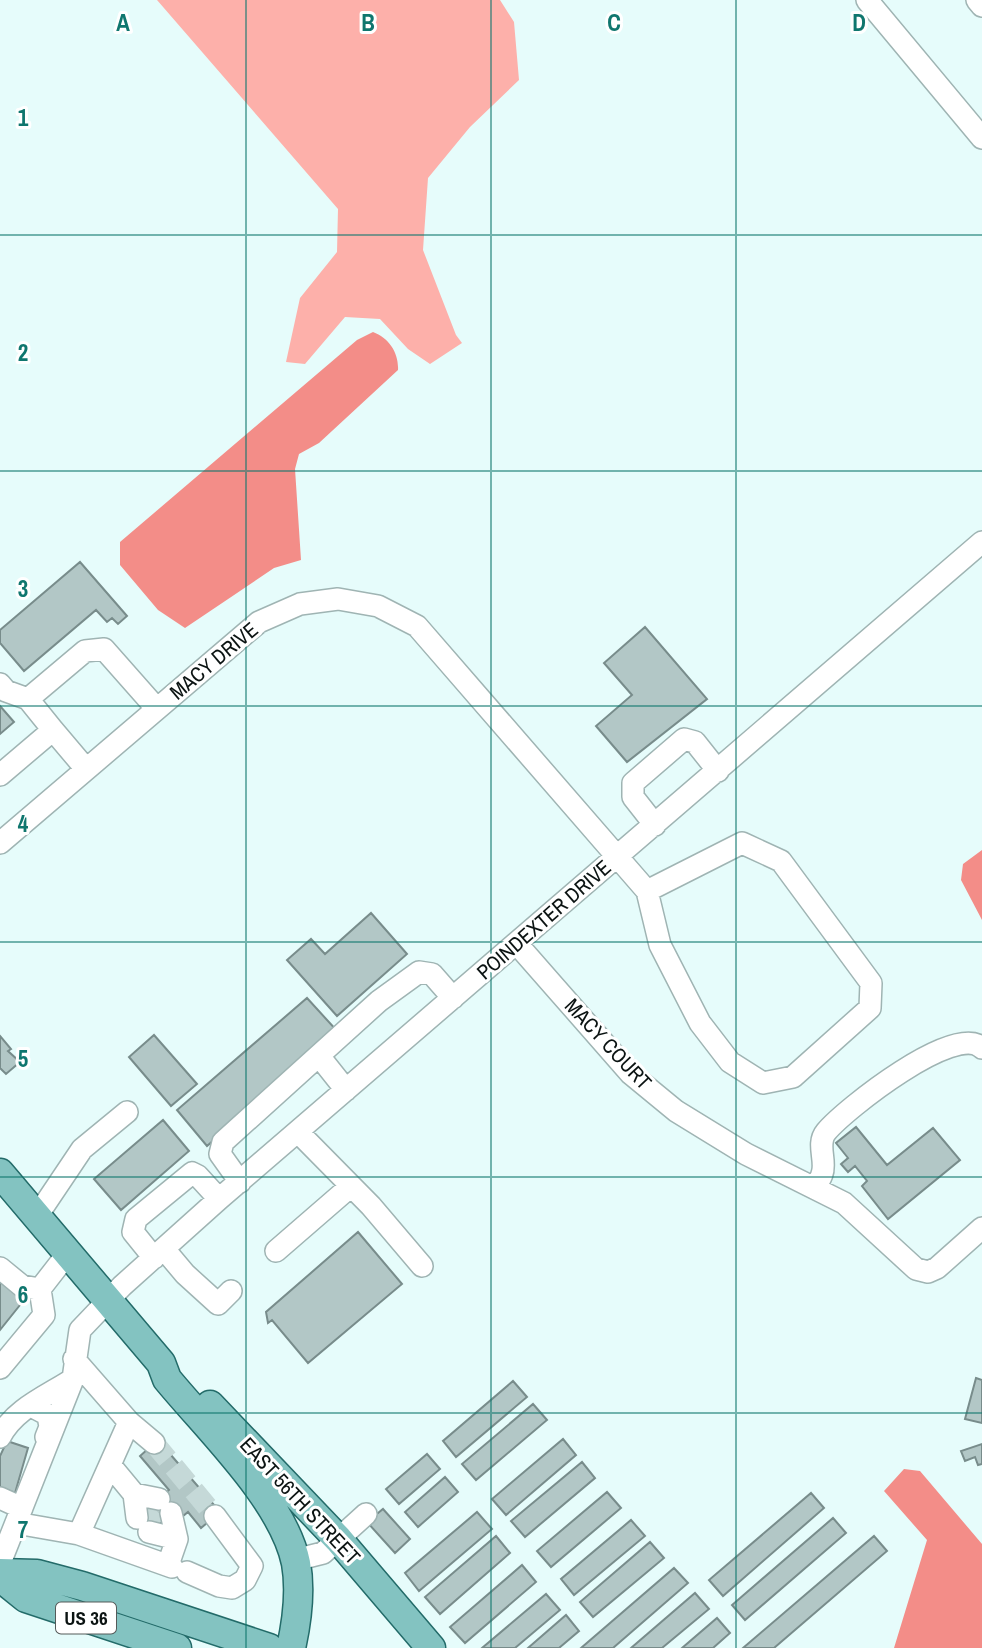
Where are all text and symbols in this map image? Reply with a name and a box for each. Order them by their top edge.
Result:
text: A [116,7,130,38]
text: B [361,7,375,38]
text: C [607,7,621,38]
text: D [852,7,866,38]
text: 1 [18,102,29,133]
text: 2 [18,337,28,368]
text: 3 [18,573,28,604]
street label: MACY DRIVE [163,615,264,706]
text: 4 [18,808,29,839]
street label: POINDEXTER DRIVE [470,853,617,986]
street label: MACY COURT [558,992,659,1096]
text: 5 [18,1043,28,1074]
text: 6 [18,1279,28,1310]
street label: EAST 56TH STREET [234,1431,367,1571]
text: 7 [18,1514,28,1545]
road number: US 36 [56,1602,116,1634]

